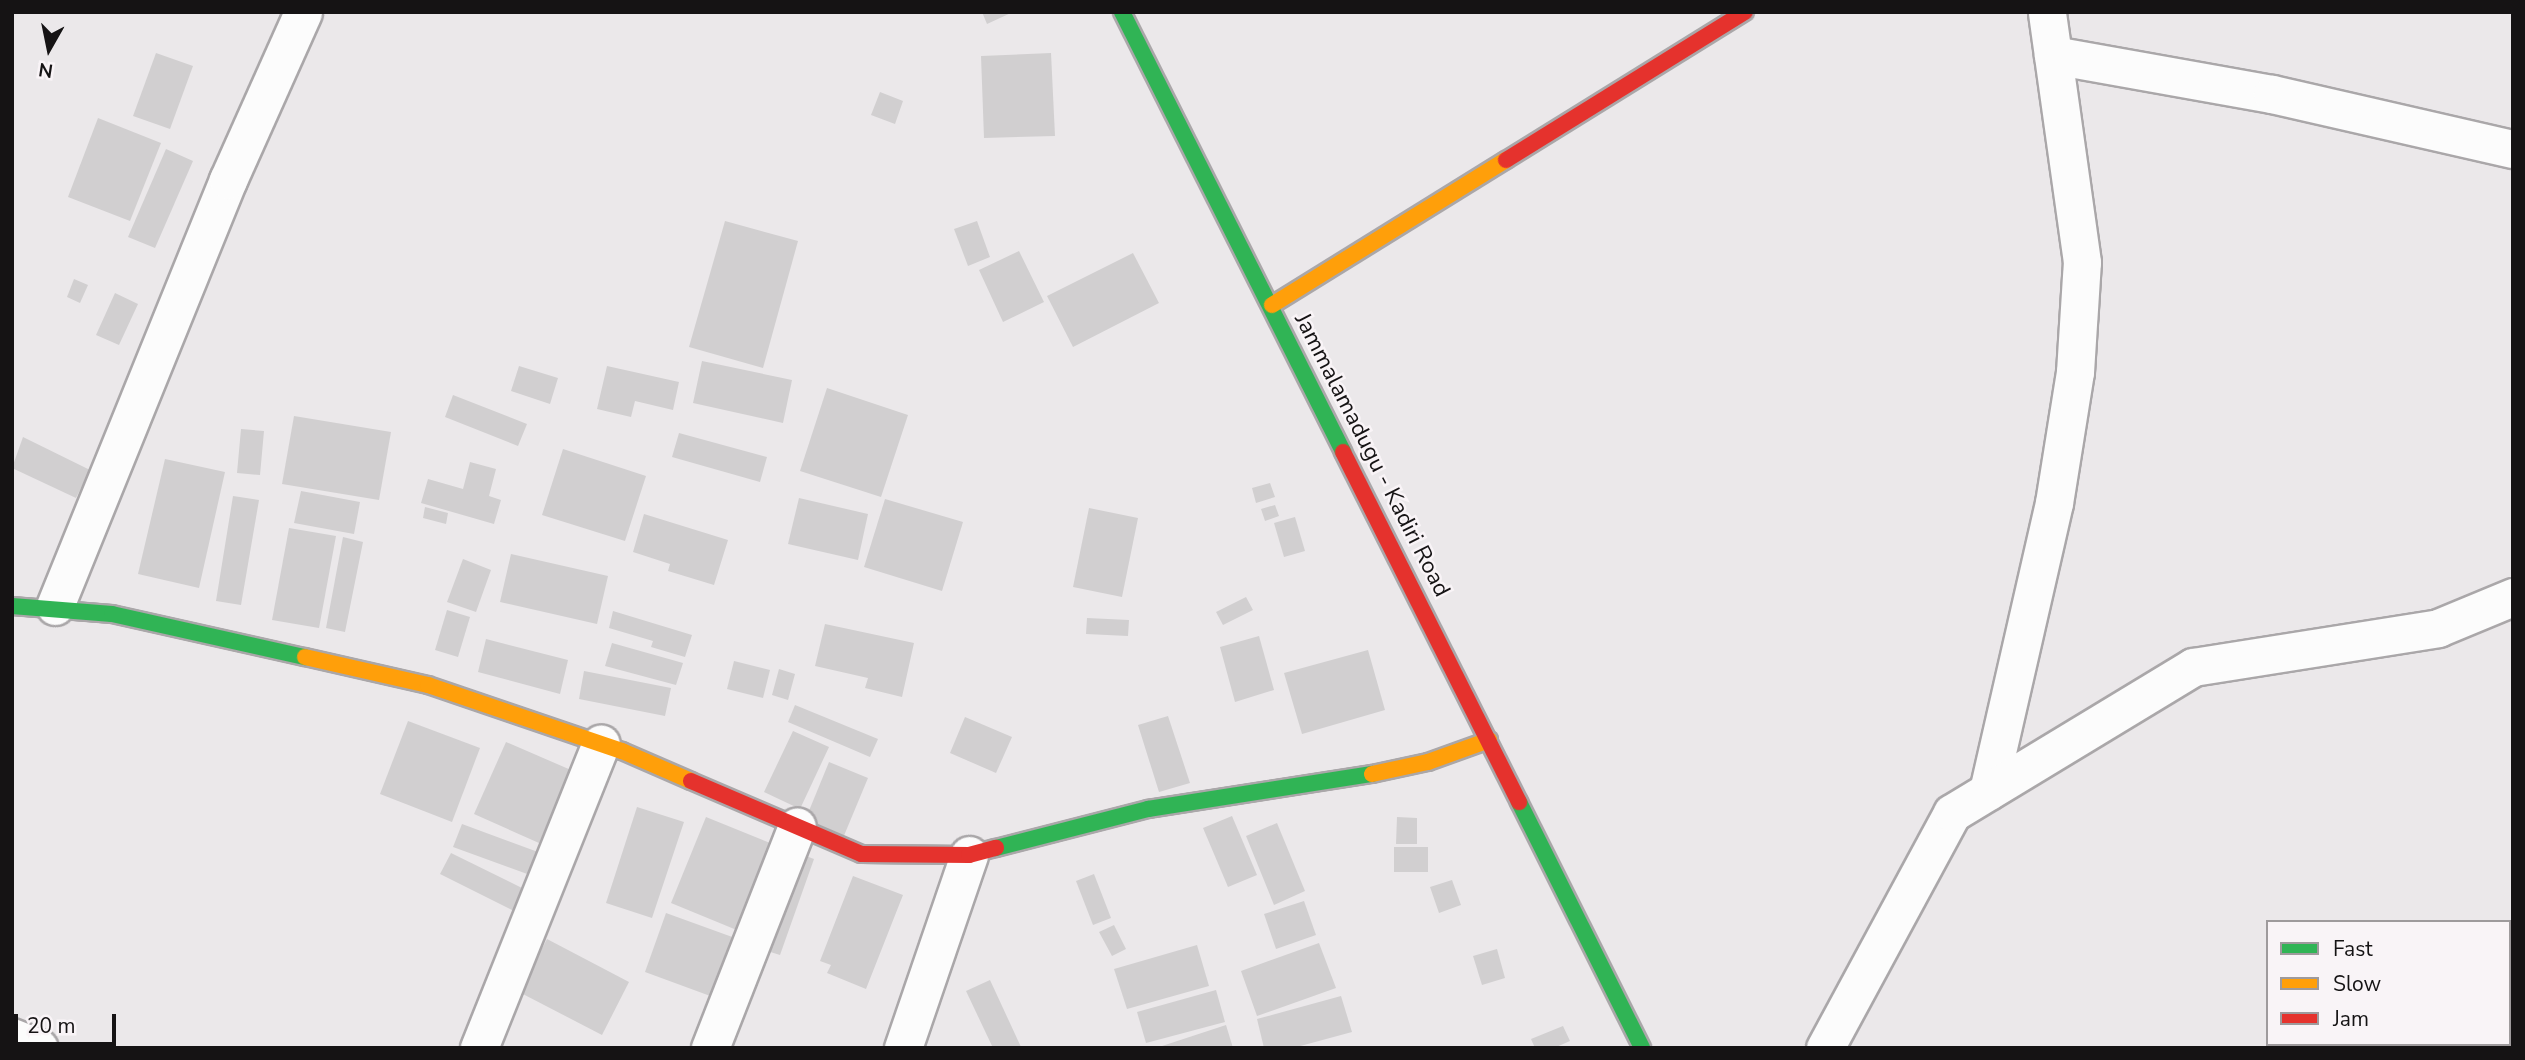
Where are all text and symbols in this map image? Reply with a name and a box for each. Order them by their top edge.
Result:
north arrow [14,14,84,84]
text: N [37,56,55,84]
street label: Jammalamadugu - Kadiri Road [1288,309,1456,601]
legend [2266,920,2511,1046]
text: Fast [2333,935,2373,963]
text: Slow [2333,970,2381,998]
scale bar [18,1000,119,1044]
text: Jam [2333,1005,2369,1033]
text: 20 m [27,1012,76,1040]

